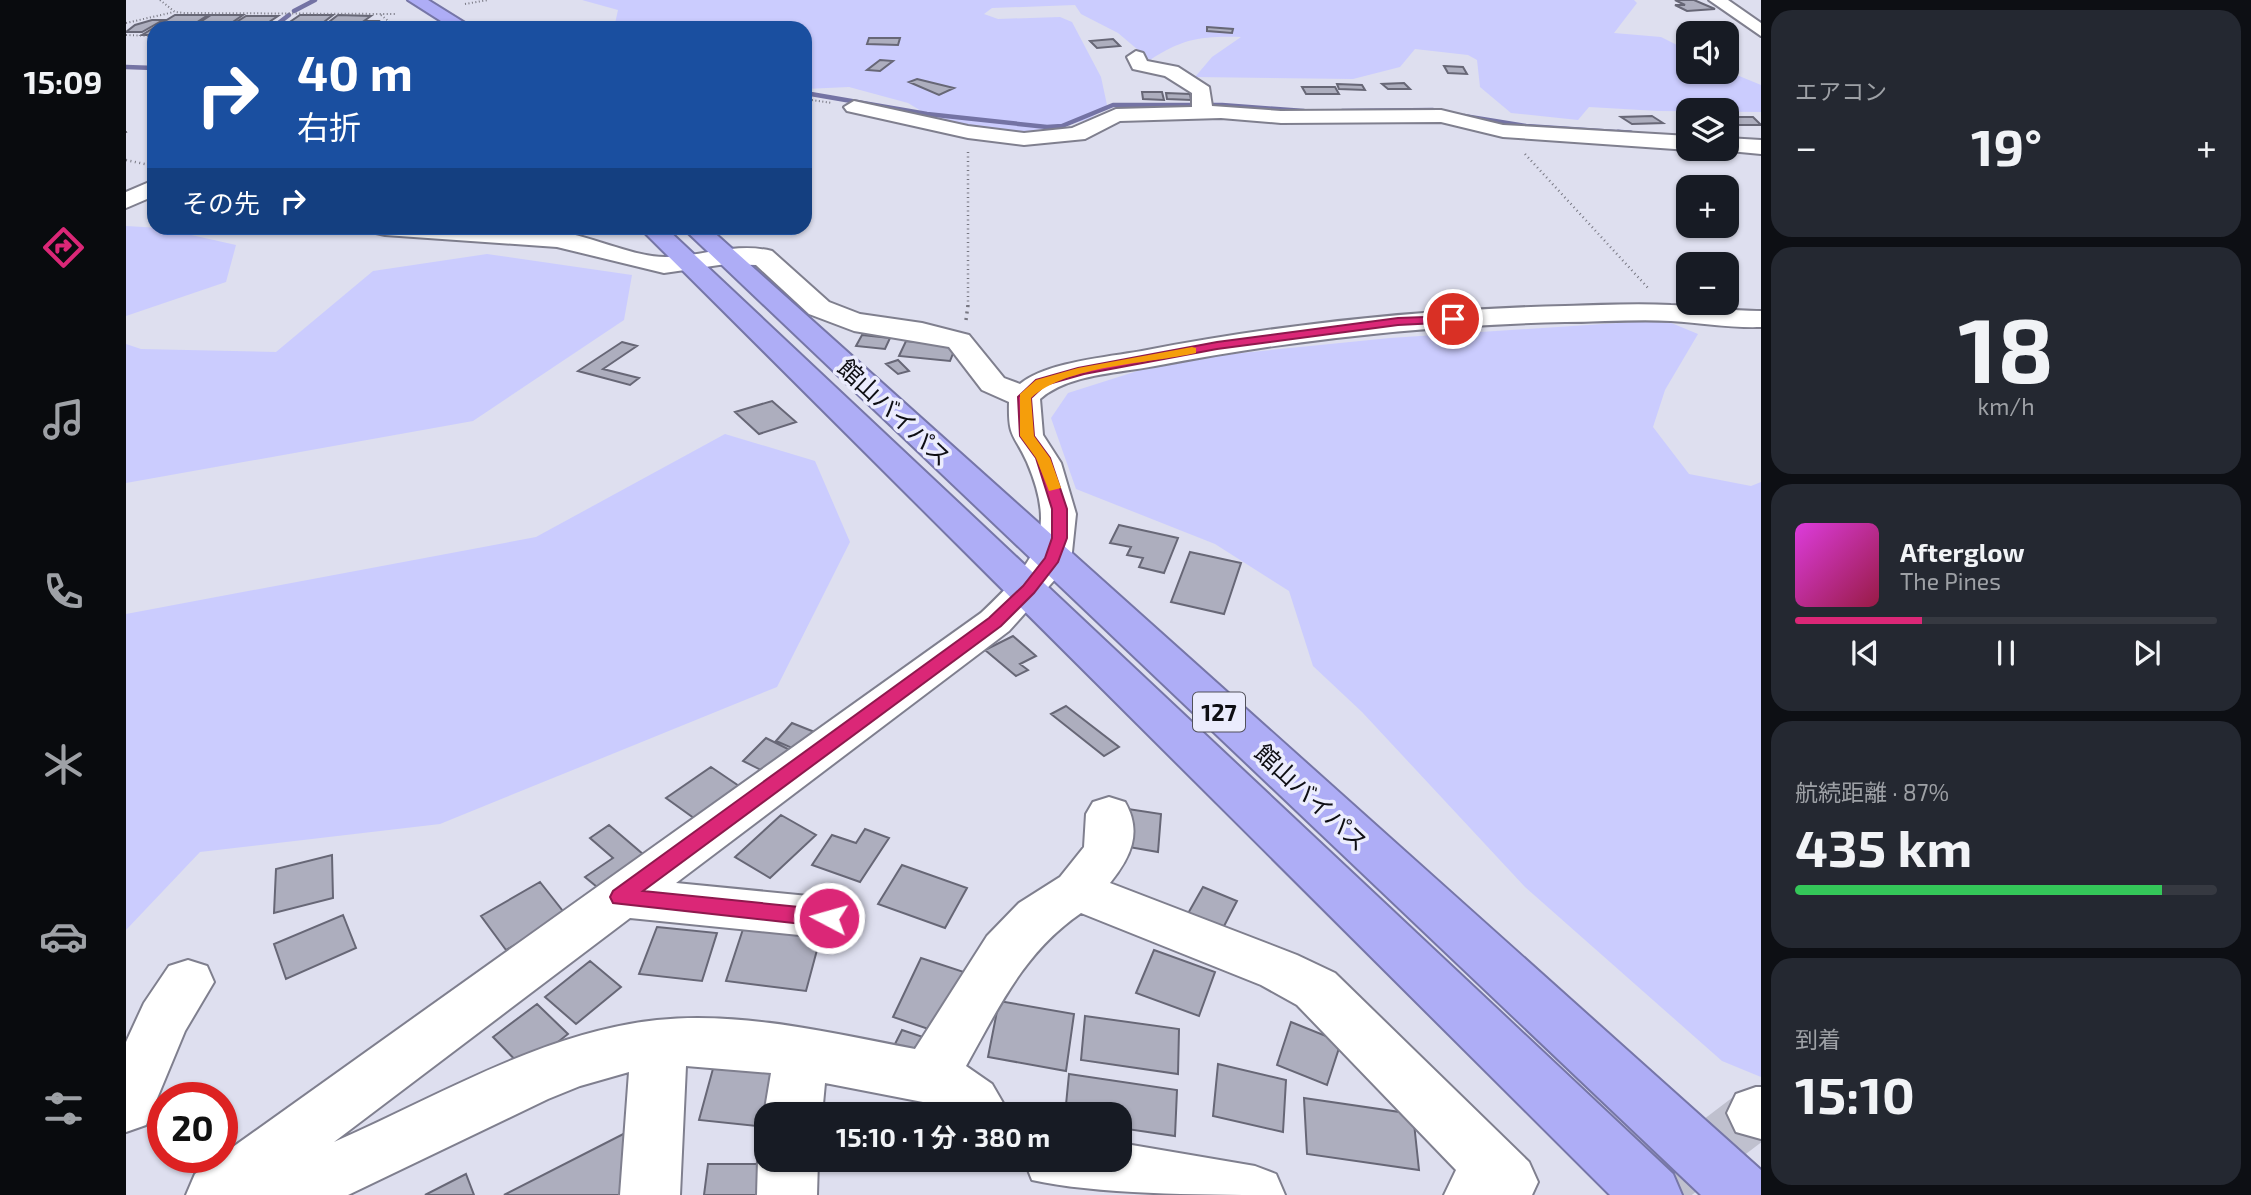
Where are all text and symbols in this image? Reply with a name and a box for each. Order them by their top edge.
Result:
map controls [1676,21,1739,315]
button: sound [1676,21,1739,84]
text: 40 m [297,42,413,101]
icon: right [182,49,273,140]
text: 15:09 [24,62,102,100]
text: エアコン [1795,77,1887,105]
button: layers [1676,98,1739,161]
text: 右折 [297,107,361,145]
text: 19° [1971,114,2042,176]
text: − [1795,123,1817,169]
text: + [2196,123,2217,169]
button: + [1676,175,1739,238]
icon: right [274,182,312,220]
text: その先 [182,187,260,218]
icon: directions [39,223,88,272]
button: − [1676,252,1739,315]
pin [1423,289,1483,349]
text: 18 [1958,292,2054,401]
icon: arrive [1434,300,1472,338]
street label: 館山バイパス [833,352,957,472]
text: km/h [1977,392,2035,420]
icon: music [39,395,88,444]
text: Afterglow [1900,536,2025,567]
icon: phone [39,567,88,616]
text: The Pines [1900,567,2001,595]
icon: previous [1846,634,1884,672]
icon: pause [1987,634,2025,672]
icon: next [2128,634,2166,672]
road number: 127 [1193,692,1245,732]
street label: 館山バイパス [1250,737,1374,857]
icon: climate [39,740,88,789]
text: 航続距離 · 87% [1795,778,1949,806]
text: 435 km [1795,815,1972,877]
position arrow [792,881,866,955]
icon: car [39,912,88,961]
text: 到着 [1795,1025,1841,1053]
text: 15:10 [1795,1062,1915,1124]
speed limit sign: 20 [147,1082,238,1173]
icon: filters [39,1084,88,1133]
text: 15:10 · 1 分 · 380 m [836,1121,1050,1152]

